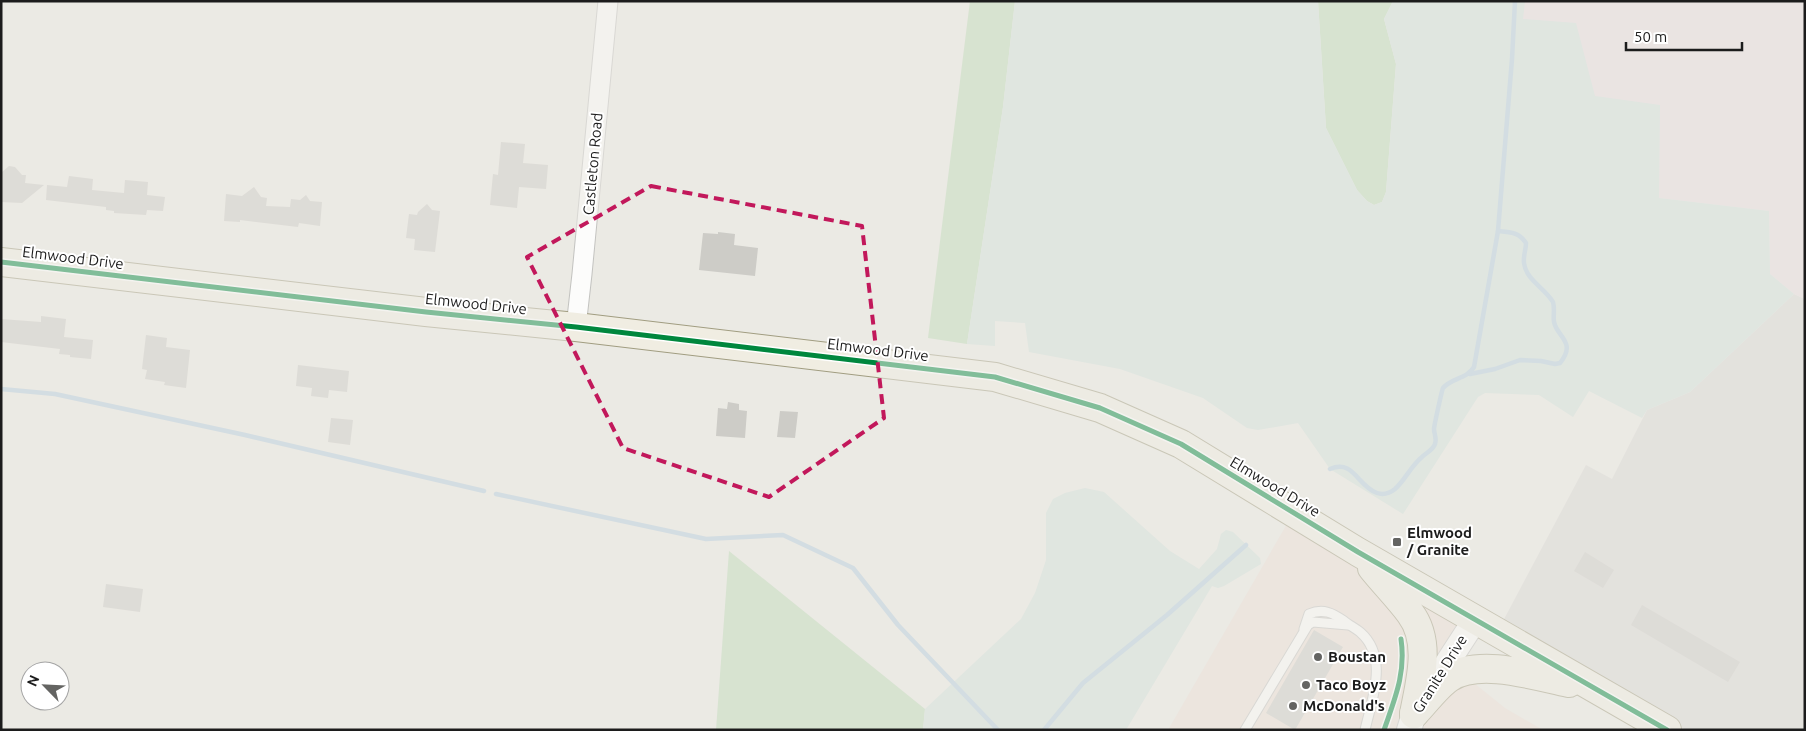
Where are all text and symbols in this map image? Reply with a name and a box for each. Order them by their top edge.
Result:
scale bar [1626,20,1742,52]
text: 50 m [1634,28,1667,45]
street label: Castleton Road [580,112,605,216]
street label: Elmwood Drive [21,243,125,272]
street label: Elmwood Drive [424,290,528,317]
street label: Elmwood Drive [826,335,930,364]
street label: Elmwood Drive [1227,453,1323,520]
place label: Elmwood / Granite [1406,524,1472,558]
marker: Elmwood / Granite [1391,536,1403,548]
street label: Granite Drive [1409,632,1470,716]
place label: Boustan [1328,648,1386,665]
marker: Boustan [1312,651,1324,663]
north arrow [20,661,70,711]
text: N [24,673,43,689]
place label: Taco Boyz [1316,676,1386,693]
marker: Taco Boyz [1300,679,1312,691]
place label: McDonald's [1303,697,1385,714]
marker: McDonald's [1287,700,1299,712]

